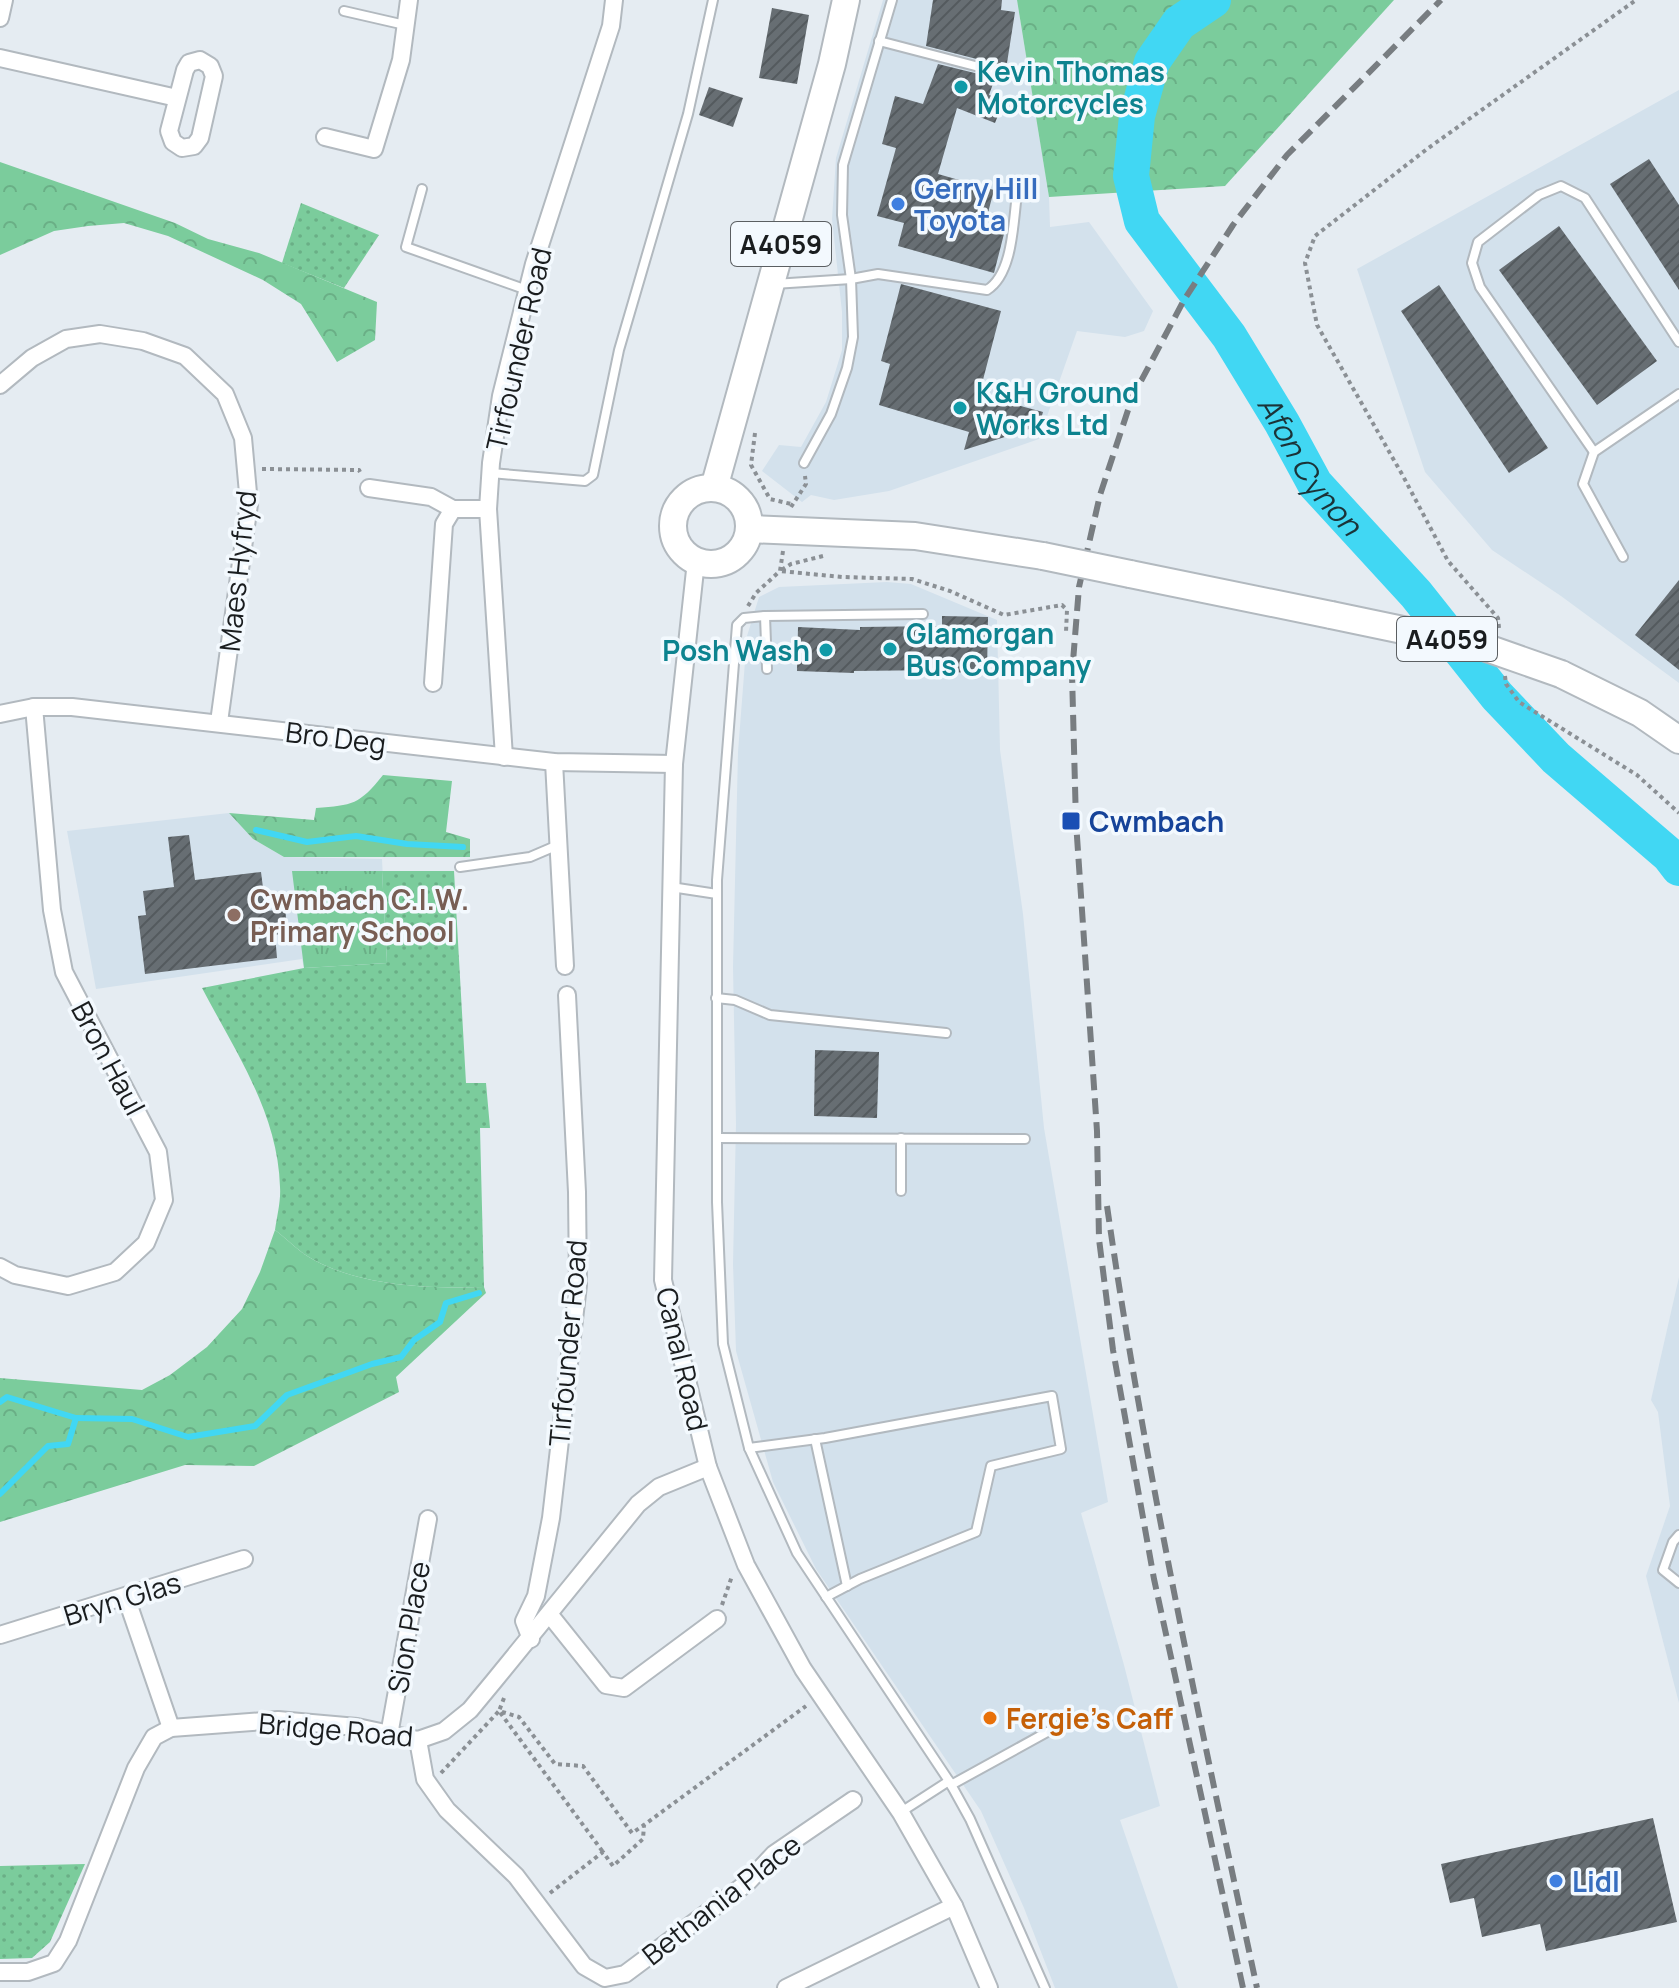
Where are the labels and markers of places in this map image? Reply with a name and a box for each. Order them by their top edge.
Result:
place label: Kevin Thomas Motorcycles [977,52,1165,122]
marker: Kevin Thomas Motorcycles [952,78,970,96]
place label: Gerry Hill Toyota [914,169,1038,239]
marker: Gerry Hill Toyota [889,195,907,213]
place label: K&H Ground Works Ltd [976,373,1139,443]
marker: K&H Ground Works Ltd [951,399,969,417]
place label: Glamorgan Bus Company [906,614,1091,684]
place label: Posh Wash [662,631,810,669]
marker: Glamorgan Bus Company [881,640,899,658]
marker: Posh Wash [817,641,835,659]
place label: Cwmbach [1089,802,1224,840]
marker: Cwmbach [1060,810,1082,832]
place label: Cwmbach C.I.W. Primary School [250,880,469,950]
marker: Cwmbach C.I.W. Primary School [225,906,243,924]
place label: Fergie's Caff [1006,1699,1173,1737]
marker: Fergie's Caff [981,1709,999,1727]
place label: Lidl [1572,1862,1620,1900]
marker: Lidl [1547,1872,1565,1890]

